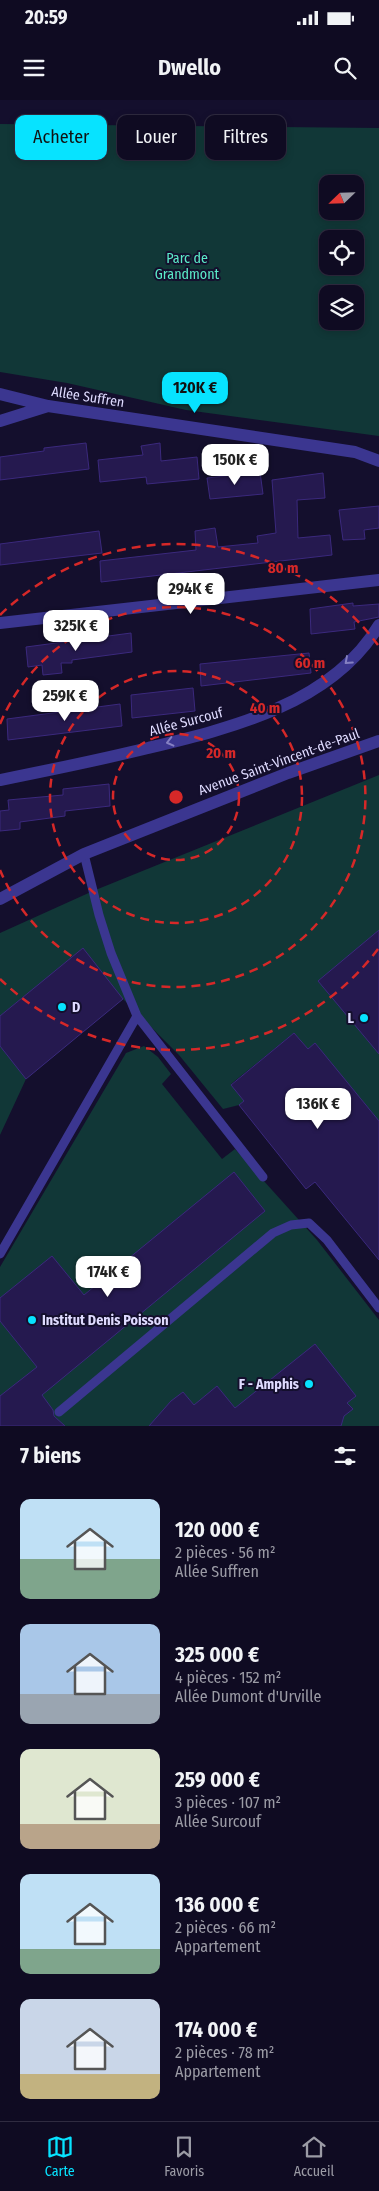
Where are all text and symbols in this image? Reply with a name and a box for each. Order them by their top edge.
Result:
text: 20:59 [25,6,68,29]
icon: menu [20,54,48,82]
text: Dwello [158,54,221,81]
icon: search [331,54,359,82]
chip: Acheter [15,115,107,160]
chip: Louer [117,115,195,160]
chip: Filtres [205,115,286,160]
north arrow [319,175,364,220]
map controls [319,175,364,330]
button: locate [319,230,364,275]
park label: Parc de Grandmont [155,250,220,283]
button: layers [319,285,364,330]
pin: 120K € [154,372,236,414]
text: 120K € [173,378,217,397]
street label: Allée Suffren [50,383,126,411]
pin: 150K € [194,444,276,486]
text: 150K € [213,450,257,469]
text: 80 m [268,559,298,577]
pin: 294K € [150,572,232,615]
text: 294K € [169,579,213,598]
pin: 325K € [35,610,117,652]
text: 325K € [54,616,98,635]
text: 60 m [295,654,325,672]
one-way arrow [344,656,353,665]
pin: 259K € [24,680,106,722]
text: 259K € [43,686,87,705]
text: 40 m [250,699,280,717]
street label: Allée Surcouf [147,704,226,740]
street label: Avenue Saint-Vincent-de-Paul [196,725,362,799]
one-way arrow [167,737,175,747]
text: 20 m [205,744,236,762]
centre of rings [167,788,185,806]
place label: D [72,999,80,1016]
marker: D [56,1001,68,1013]
place label: L [347,1010,354,1027]
marker: L [358,1012,370,1024]
pin: 136K € [277,1088,359,1130]
text: 136K € [296,1094,340,1113]
pin: 174K € [67,1256,149,1298]
text: 174K € [87,1262,129,1281]
place label: Institut Denis Poisson [42,1312,169,1329]
marker: Institut Denis Poisson [26,1314,38,1326]
place label: F - Amphis [239,1376,299,1393]
marker: F - Amphis [303,1378,315,1390]
icon: filters [331,1442,359,1470]
text: 7 biens [20,1443,81,1469]
text: 120 000 € [175,1517,259,1543]
icon: home [60,1519,120,1579]
text: 2 pièces · 56 m² [175,1543,276,1562]
text: Allée Suffren [175,1562,259,1581]
text: 325 000 € [175,1642,259,1668]
icon: home [60,1644,120,1704]
text: 4 pièces · 152 m² [175,1668,281,1687]
text: Allée Dumont d'Urville [175,1687,321,1706]
text: 259 000 € [175,1767,260,1793]
icon: home [60,1769,120,1829]
text: 3 pièces · 107 m² [175,1793,281,1812]
text: Allée Surcouf [175,1812,261,1831]
text: 136 000 € [175,1892,259,1918]
icon: home [60,1894,120,1954]
text: 2 pièces · 66 m² [175,1918,276,1937]
text: Appartement [175,1937,261,1956]
text: 174 000 € [175,2017,257,2043]
icon: home [60,2019,120,2079]
text: 2 pièces · 78 m² [175,2043,274,2062]
text: Appartement [175,2062,261,2081]
tab: Carte [45,2133,75,2180]
tab: Favoris [164,2133,204,2180]
tab: Accueil [294,2133,334,2180]

